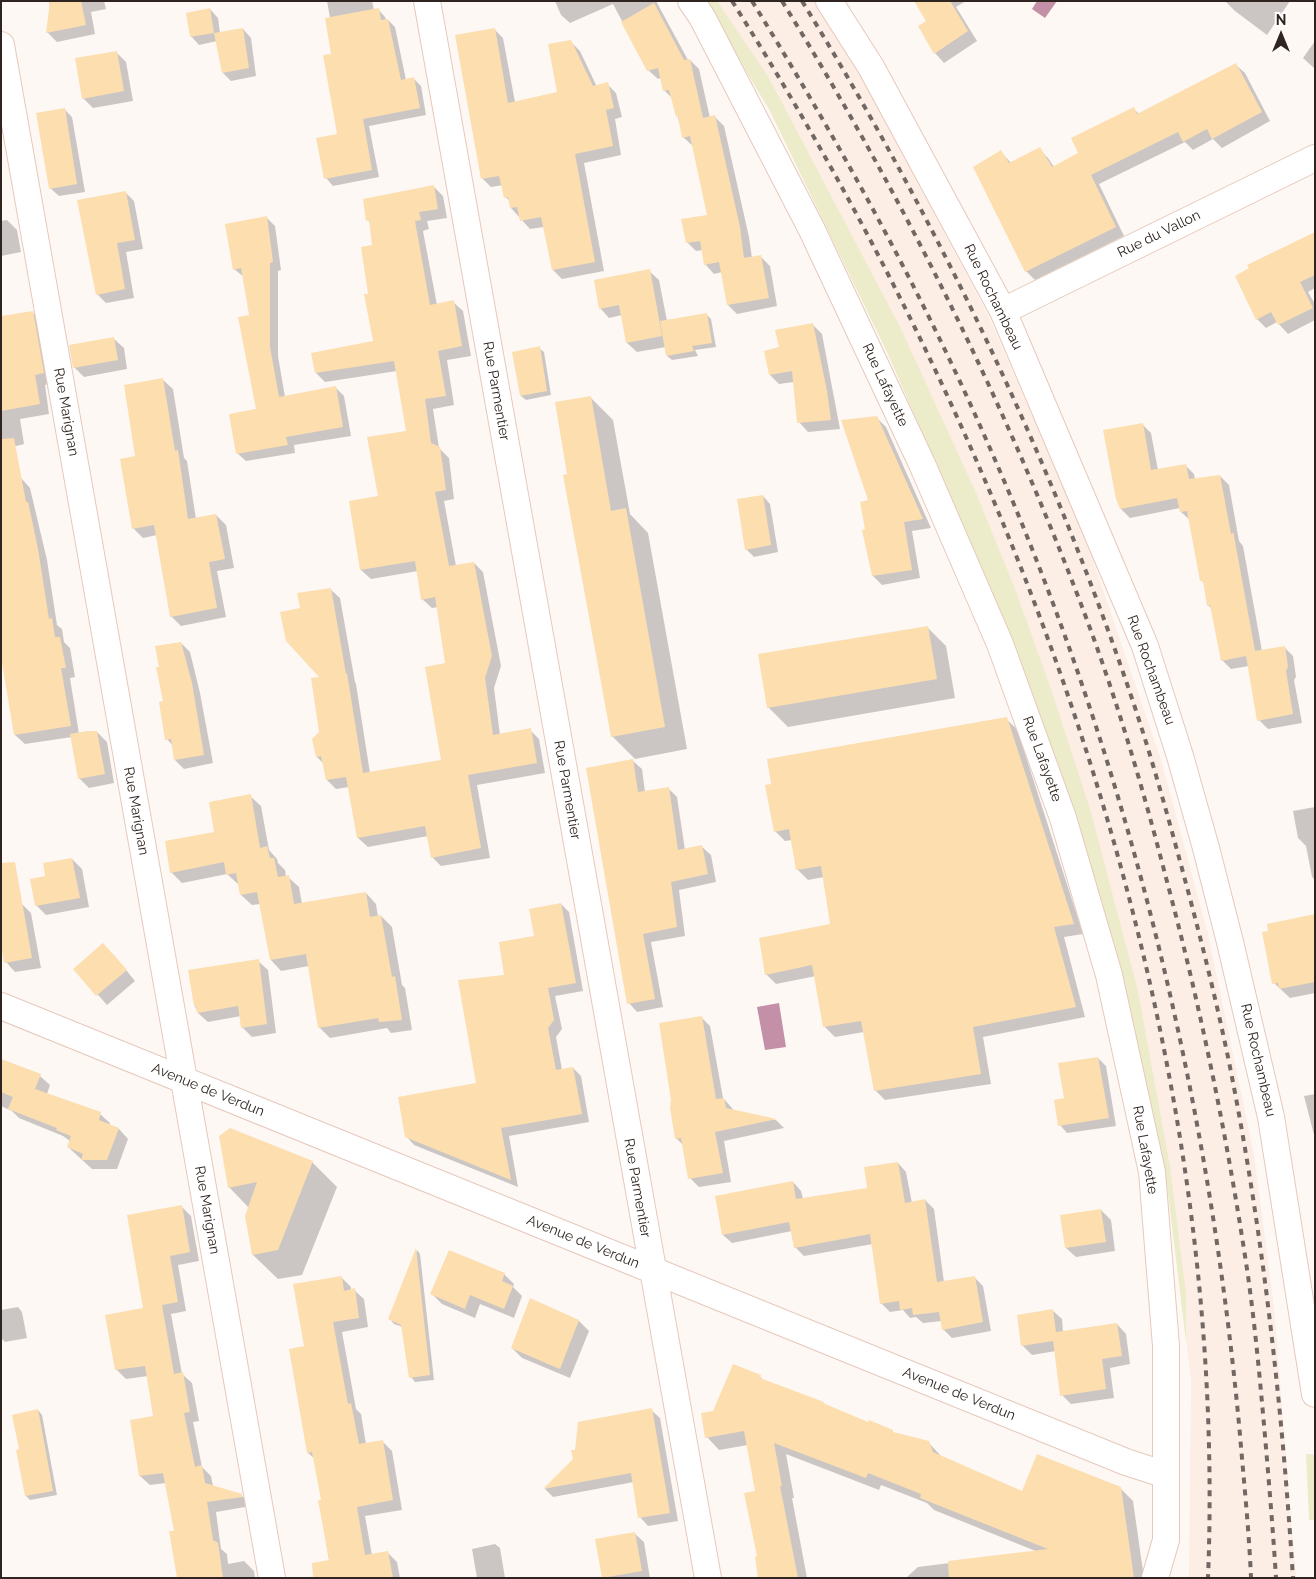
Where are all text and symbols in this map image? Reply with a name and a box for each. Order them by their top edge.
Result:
north arrow [1256,10,1306,60]
text: N [1276,12,1286,28]
street label: Rue du Vallon [1115,207,1203,261]
street label: Rue Rochambeau [960,241,1026,353]
street label: Rue Parmentier [479,340,513,442]
street label: Rue Lafayette [858,341,912,429]
street label: Rue Marignan [50,366,82,458]
street label: Rue Rochambeau [1123,613,1179,727]
street label: Rue Lafayette [1019,714,1065,804]
street label: Rue Parmentier [550,739,584,841]
street label: Rue Marignan [120,765,152,857]
street label: Rue Rochambeau [1237,1002,1279,1118]
street label: Avenue de Verdun [149,1060,267,1120]
street label: Rue Lafayette [1129,1104,1161,1196]
street label: Rue Parmentier [620,1137,654,1239]
street label: Rue Marignan [191,1164,223,1256]
street label: Avenue de Verdun [524,1212,642,1272]
street label: Avenue de Verdun [900,1364,1018,1424]

